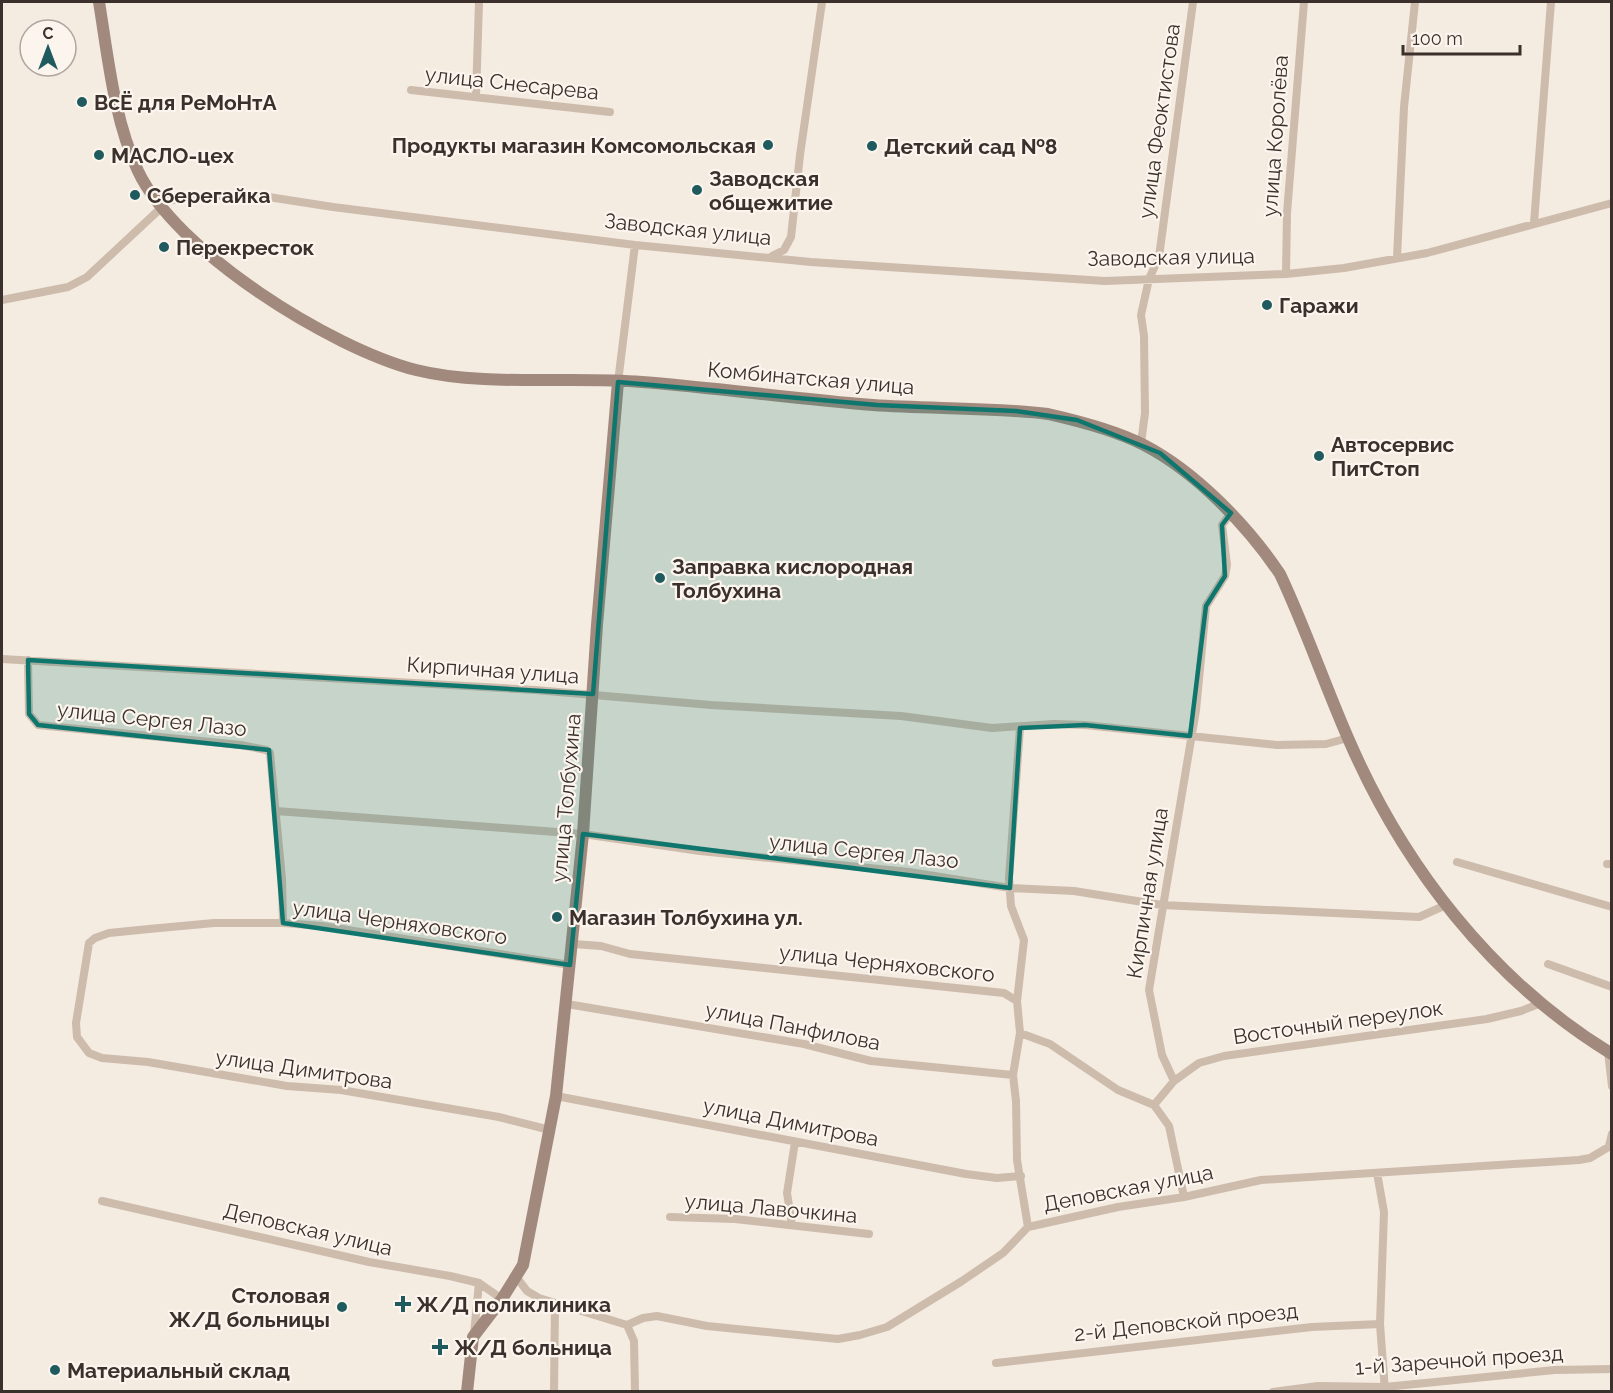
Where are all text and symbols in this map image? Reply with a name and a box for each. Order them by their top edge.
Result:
north arrow [18,18,78,78]
scale bar [1403,18,1520,56]
street label: улица Феоктистова [1133,22,1185,220]
text: С [43,24,54,43]
text: 100 m [1412,28,1463,49]
street label: улица Королёва [1257,54,1293,218]
street label: улица Снесарева [424,61,600,105]
place label: ВсЁ для РеМоНтА [94,90,278,115]
marker: ВсЁ для РеМоНтА [75,95,89,109]
place label: Продукты магазин Комсомольская [392,133,756,158]
place label: Детский сад №8 [884,134,1057,159]
marker: Продукты магазин Комсомольская [761,138,775,152]
marker: Детский сад №8 [865,139,879,153]
place label: МАСЛО-цех [111,143,235,168]
marker: МАСЛО-цех [92,148,106,162]
place label: Заводская общежитие [709,166,833,215]
place label: Сберегайка [147,183,271,208]
marker: Заводская общежитие [690,183,704,197]
marker: Сберегайка [128,188,142,202]
street label: Заводская улица [603,208,773,250]
place label: Перекресток [176,235,315,260]
marker: Перекресток [157,240,171,254]
street label: Заводская улица [1087,243,1255,271]
place label: Гаражи [1279,293,1359,318]
marker: Гаражи [1260,298,1274,312]
street label: Комбинатская улица [707,357,915,399]
place label: Автосервис ПитСтоп [1331,432,1455,481]
marker: Автосервис ПитСтоп [1312,449,1326,463]
place label: Заправка кислородная Толбухина [672,554,913,603]
marker: Заправка кислородная Толбухина [653,571,667,585]
street label: Кирпичная улица [406,652,580,688]
street label: улица Сергея Лазо [56,697,248,741]
street label: улица Толбухина [546,712,586,884]
street label: Кирпичная улица [1121,806,1173,980]
street label: улица Сергея Лазо [768,829,960,873]
street label: улица Черняховского [291,895,509,949]
place label: Магазин Толбухина ул. [569,905,803,930]
marker: Магазин Толбухина ул. [550,910,564,924]
street label: улица Черняховского [778,939,996,987]
street label: Восточный переулок [1231,995,1445,1049]
street label: улица Панфилова [703,997,883,1055]
street label: улица Димитрова [214,1044,394,1094]
street label: улица Димитрова [701,1093,881,1151]
street label: Деповская улица [1041,1159,1215,1217]
street label: улица Лавочкина [684,1188,858,1228]
street label: Деповская улица [221,1197,395,1261]
place label: Столовая Ж/Д больницы [168,1283,330,1332]
place label: Ж/Д поликлиника [416,1292,611,1317]
marker: Ж/Д поликлиника [394,1295,412,1313]
street label: 2-й Деповской проезд [1073,1298,1299,1346]
marker: Столовая Ж/Д больницы [335,1300,349,1314]
place label: Ж/Д больница [454,1335,612,1360]
marker: Ж/Д больница [431,1338,449,1356]
street label: 1-й Заречной проезд [1354,1340,1564,1380]
place label: Материальный склад [67,1358,290,1383]
marker: Материальный склад [48,1363,62,1377]

